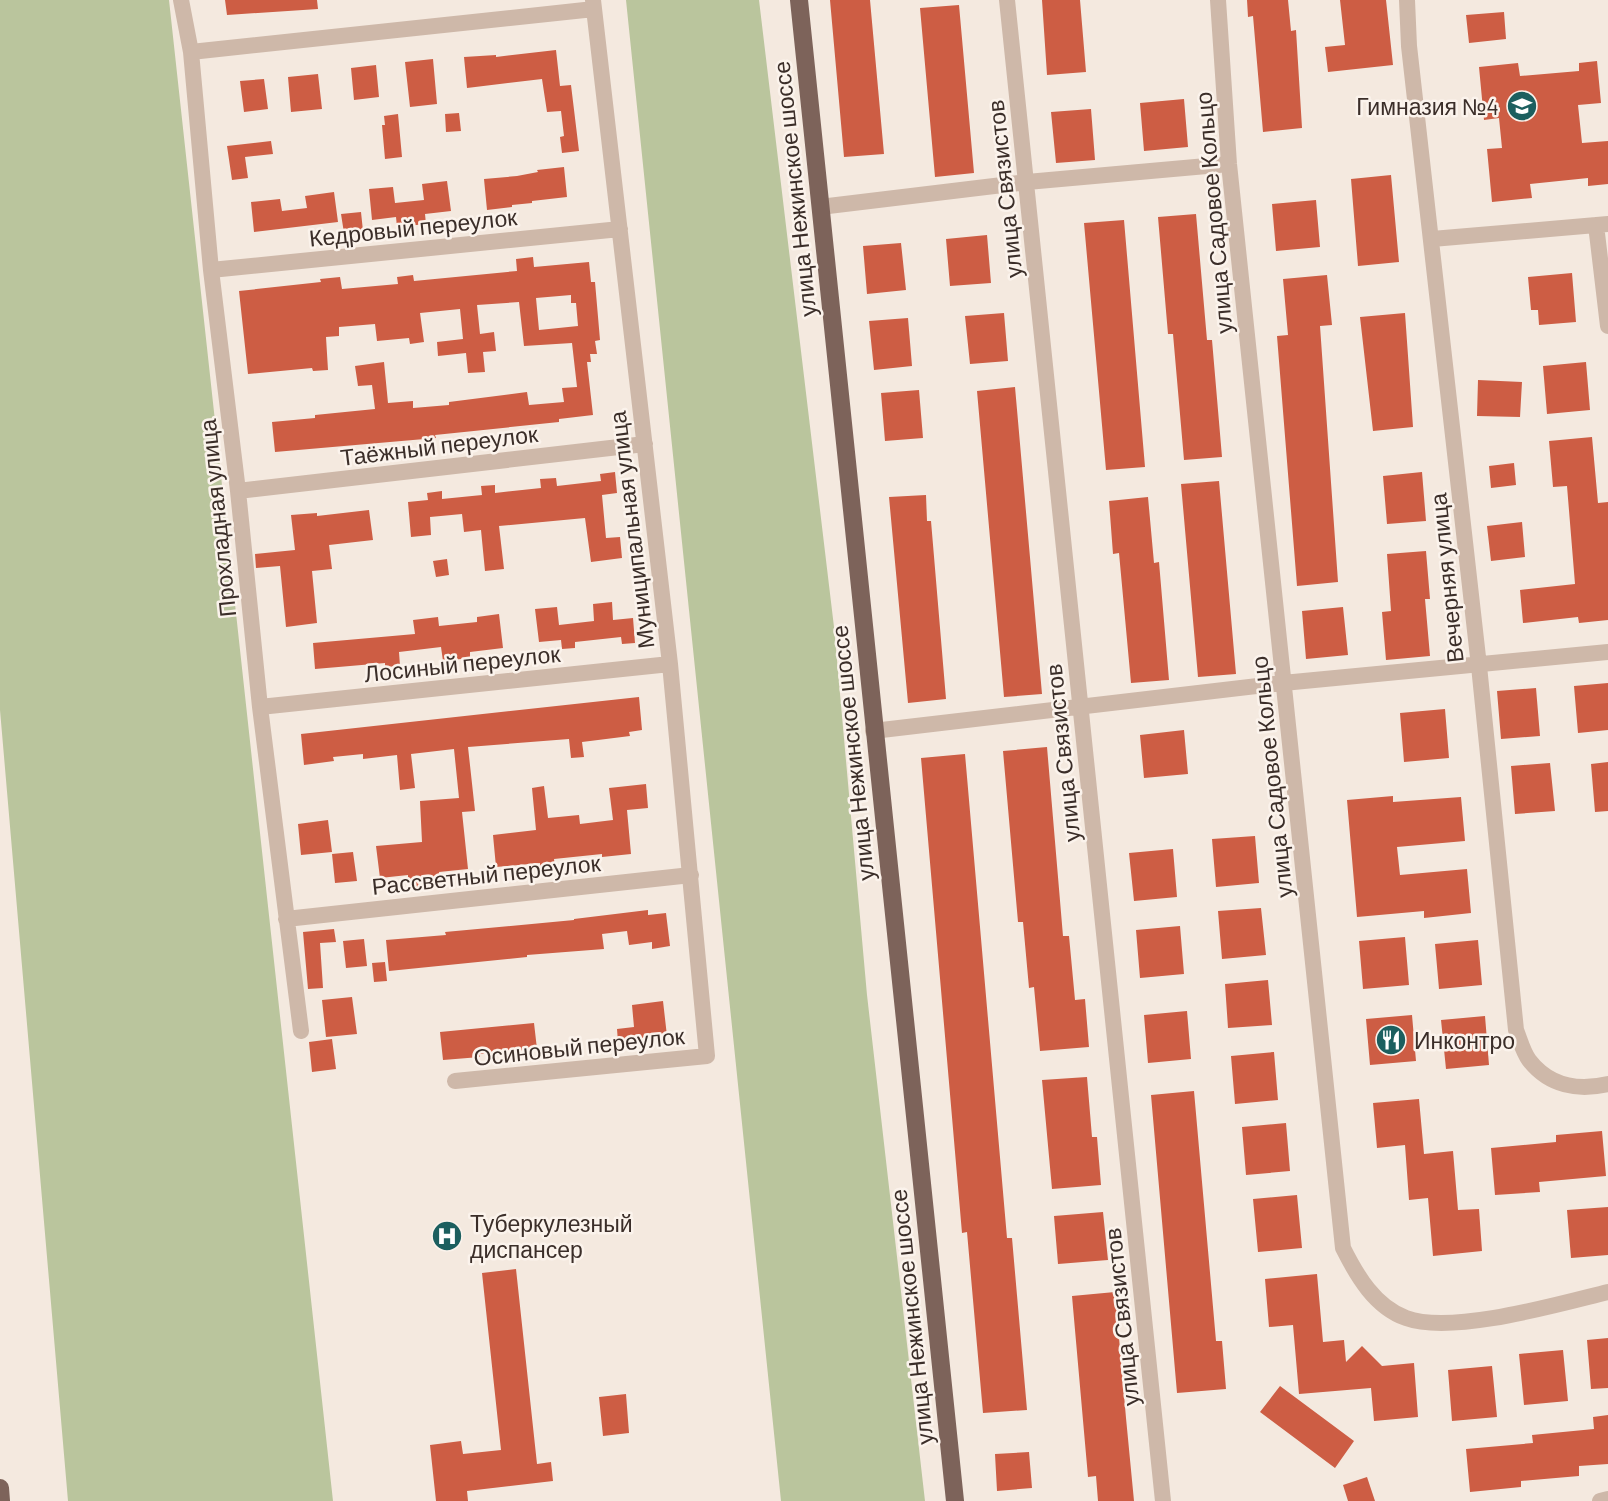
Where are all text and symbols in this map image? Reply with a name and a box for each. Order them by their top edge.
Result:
street label: улица Нежинское шоссе [767,60,821,318]
school or university icon: Гимназия №4 [1505,89,1539,123]
street label: улица Садовое Кольцо [1188,91,1238,335]
place label: Гимназия №4 [1356,92,1499,120]
street label: улица Связистов [981,99,1027,279]
street label: Кедровый переулок [308,202,519,252]
street label: Муниципальная улица [603,410,659,650]
street label: Прохладная улица [193,417,241,618]
street label: Таёжный переулок [339,419,540,471]
street label: Вечерняя улица [1423,492,1469,664]
street label: улица Нежинское шоссе [825,624,879,882]
street label: Лосиный переулок [363,639,562,687]
street label: улица Садовое Кольцо [1244,655,1298,899]
street label: улица Связистов [1039,663,1085,843]
street label: Рассветный переулок [370,848,603,900]
street label: Осиновый переулок [472,1021,687,1071]
restaurant icon: Инконтро [1374,1023,1408,1057]
place label: Инконтро [1414,1026,1515,1054]
street label: улица Нежинское шоссе [884,1188,938,1446]
place label: Туберкулезный диспансер [470,1209,633,1263]
hospital icon: Туберкулезный диспансер [430,1219,464,1253]
street label: улица Связистов [1098,1227,1144,1407]

